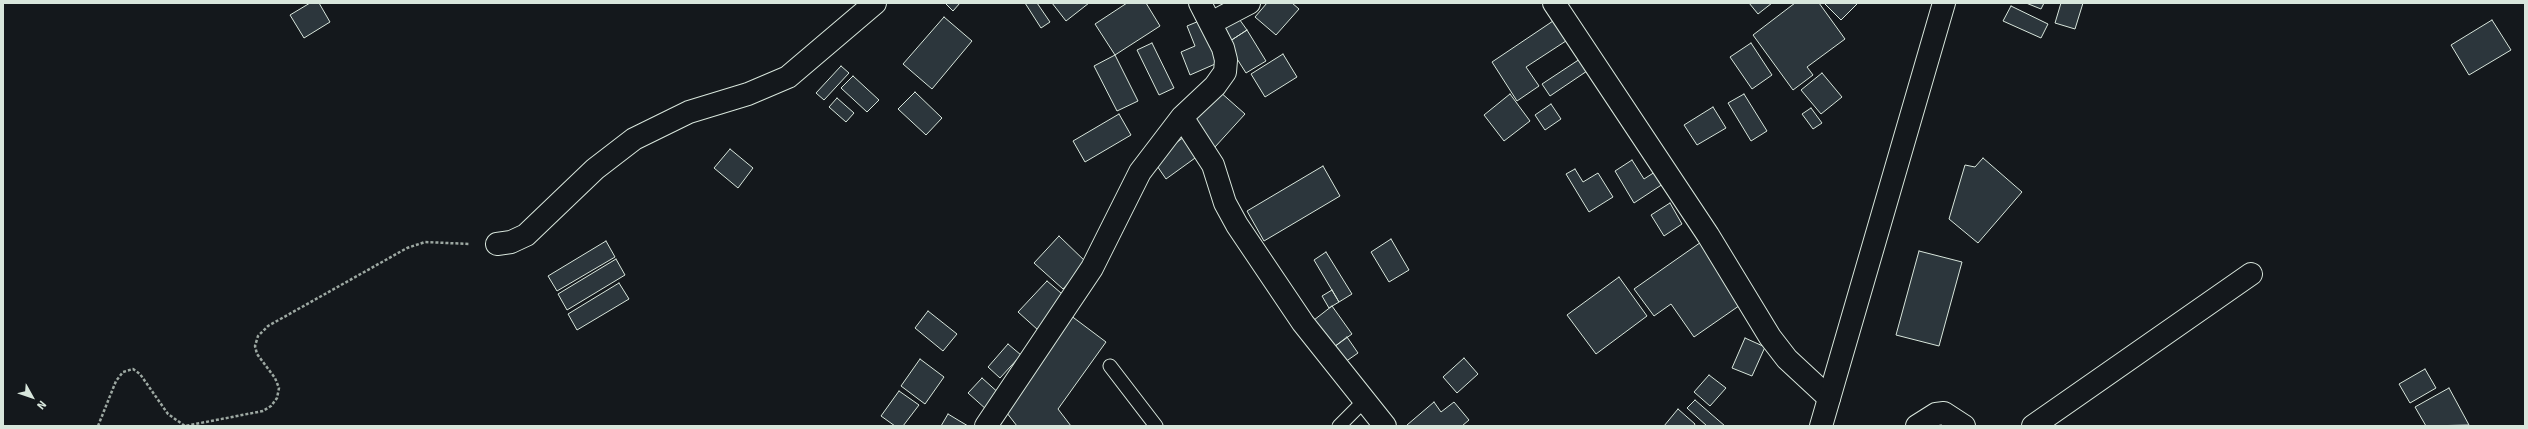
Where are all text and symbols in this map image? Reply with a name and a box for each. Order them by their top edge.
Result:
north arrow [12,377,52,417]
text: N [34,398,49,412]

